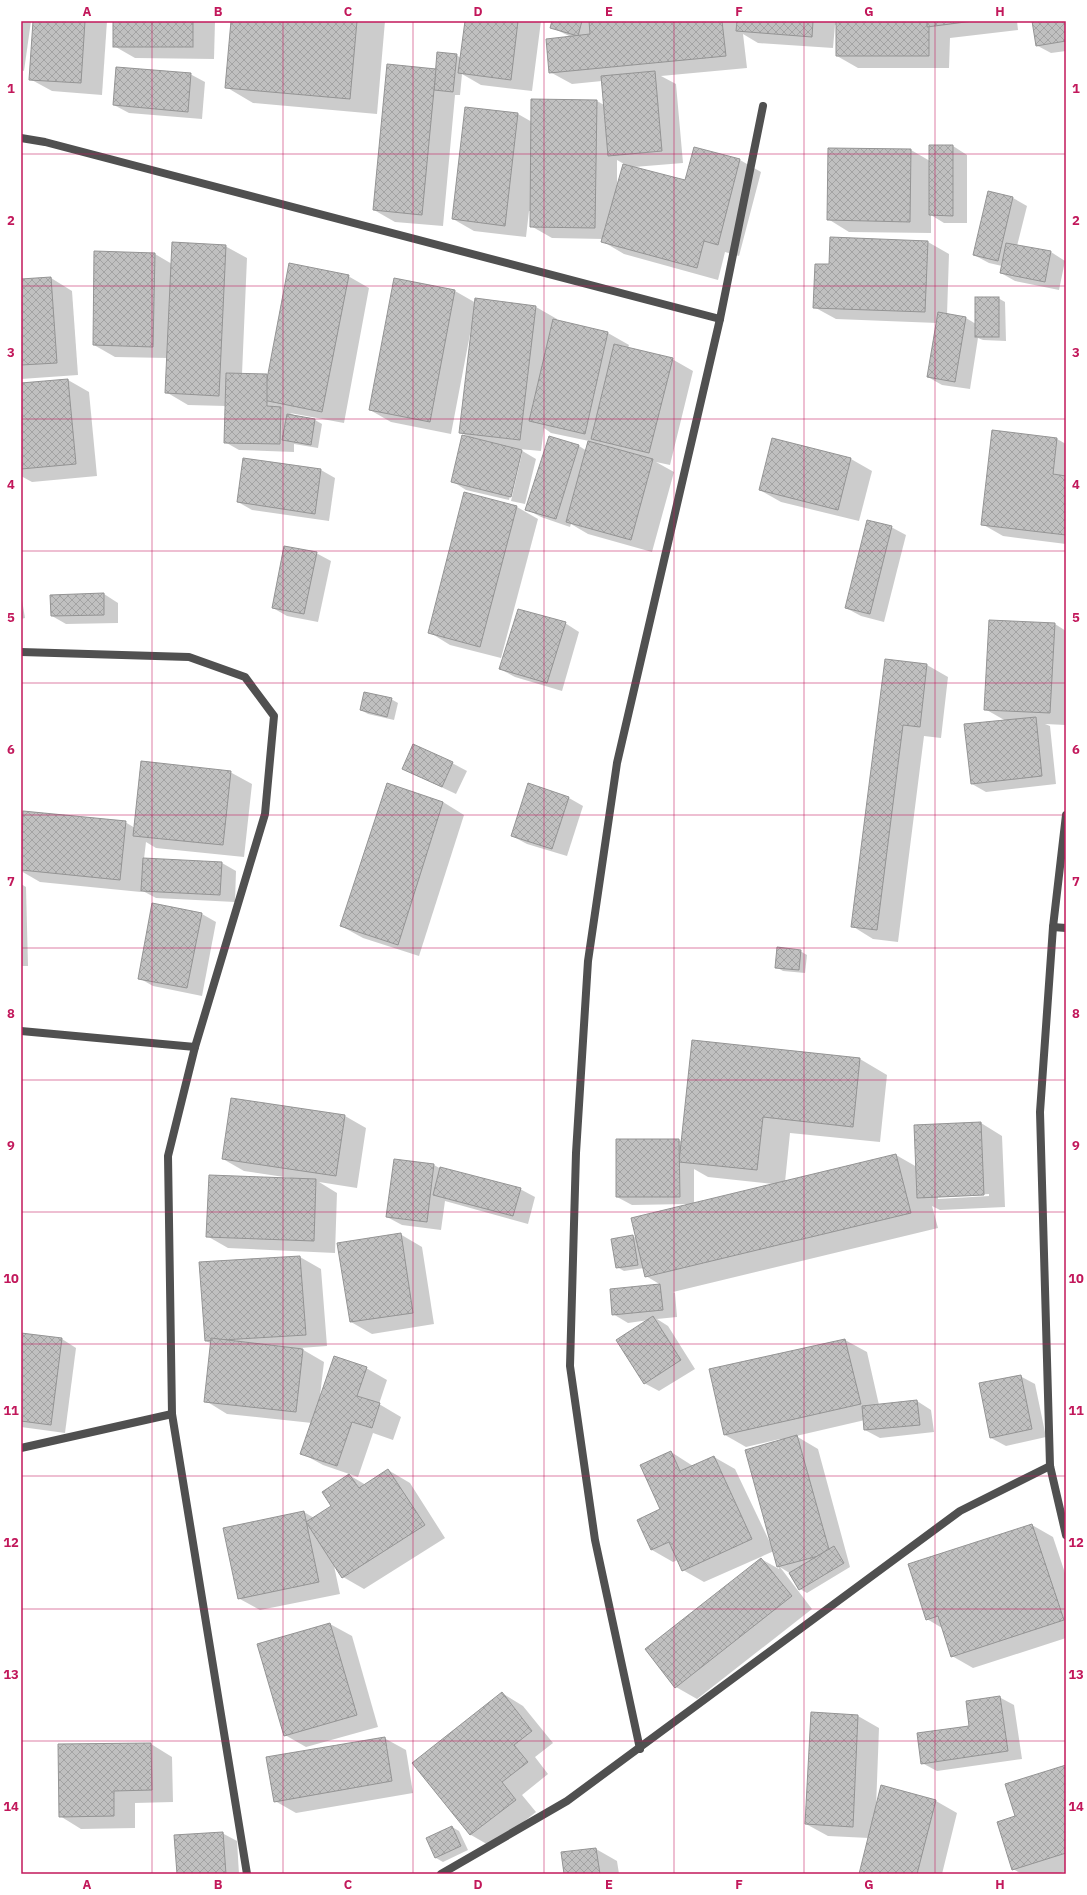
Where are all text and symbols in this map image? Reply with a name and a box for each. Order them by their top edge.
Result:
text: A [83,3,92,20]
text: B [214,3,223,20]
text: C [344,3,353,20]
text: D [473,3,483,20]
text: E [605,3,613,20]
text: F [735,3,743,20]
text: G [864,3,874,20]
text: H [995,3,1005,20]
text: 1 [7,80,15,97]
text: 1 [1072,80,1080,97]
text: 2 [7,212,15,229]
text: 2 [1072,212,1080,229]
text: 3 [7,344,15,361]
text: 3 [1072,344,1080,361]
text: 4 [7,476,15,493]
text: 4 [1072,476,1080,493]
text: 5 [7,609,15,626]
text: 5 [1072,609,1080,626]
text: 6 [7,741,15,758]
text: 6 [1072,741,1080,758]
text: 7 [7,873,15,890]
text: 7 [1072,873,1080,890]
text: 8 [7,1005,15,1022]
text: 8 [1072,1005,1080,1022]
text: 9 [7,1137,15,1154]
text: 9 [1072,1137,1080,1154]
text: 10 [3,1270,19,1287]
text: 10 [1068,1270,1084,1287]
text: 11 [3,1402,19,1419]
text: 11 [1068,1402,1084,1419]
text: 12 [3,1534,19,1551]
text: 12 [1068,1534,1084,1551]
text: 13 [3,1666,19,1683]
text: 13 [1068,1666,1084,1683]
text: 14 [3,1798,19,1815]
text: 14 [1068,1798,1084,1815]
text: A [83,1876,92,1893]
text: B [214,1876,223,1893]
text: C [344,1876,353,1893]
text: D [473,1876,483,1893]
text: E [605,1876,613,1893]
text: F [735,1876,743,1893]
text: G [864,1876,874,1893]
text: H [995,1876,1005,1893]

